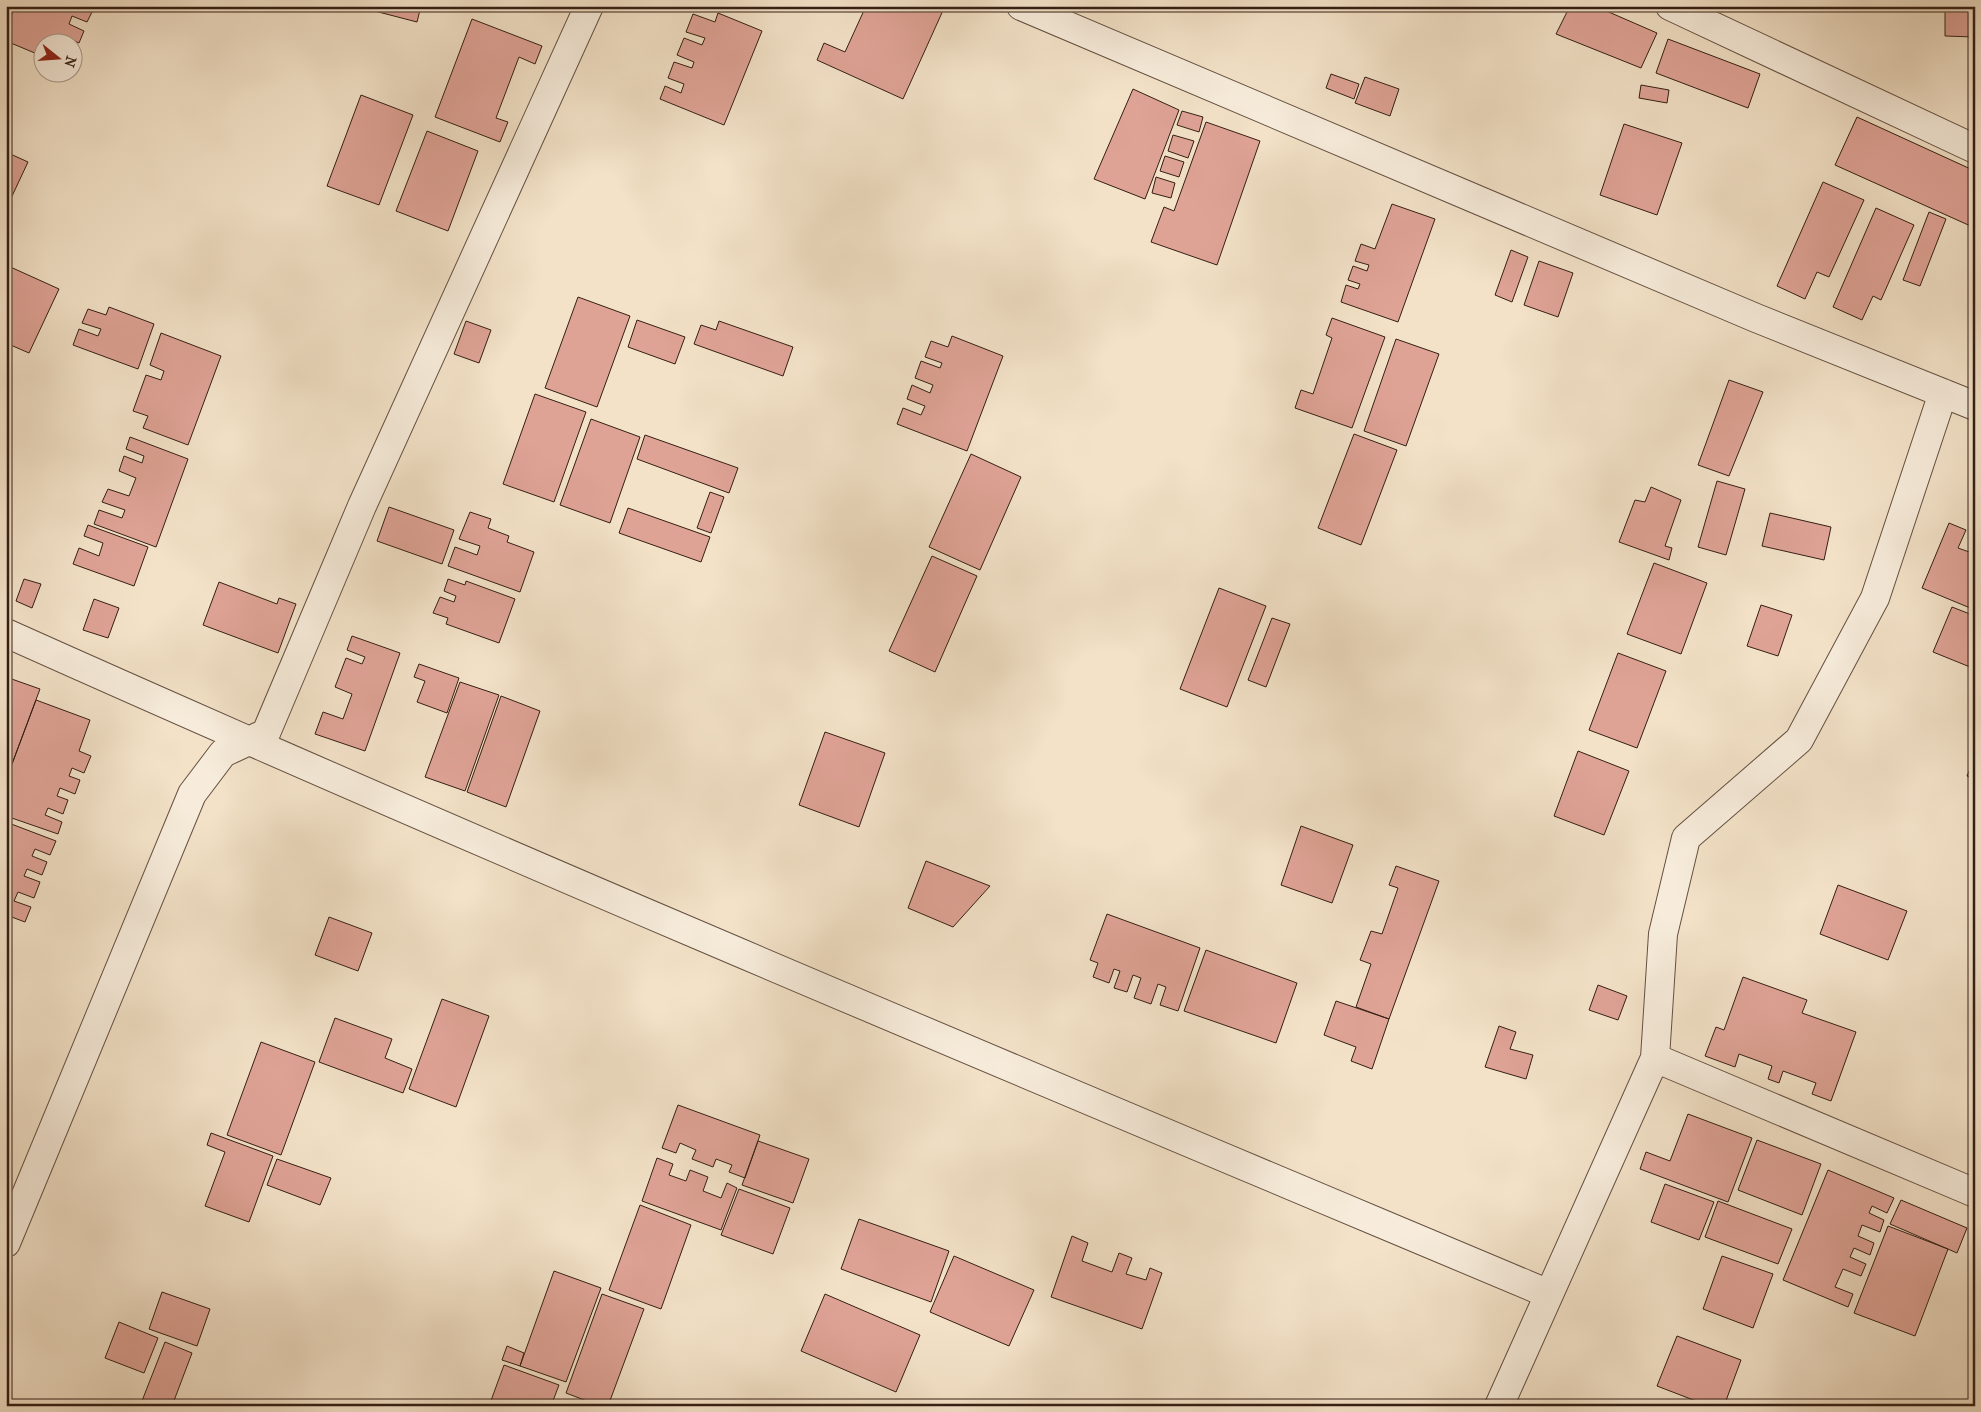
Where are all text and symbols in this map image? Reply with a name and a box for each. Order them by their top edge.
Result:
north arrow [32,32,82,82]
text: N [60,54,80,70]

